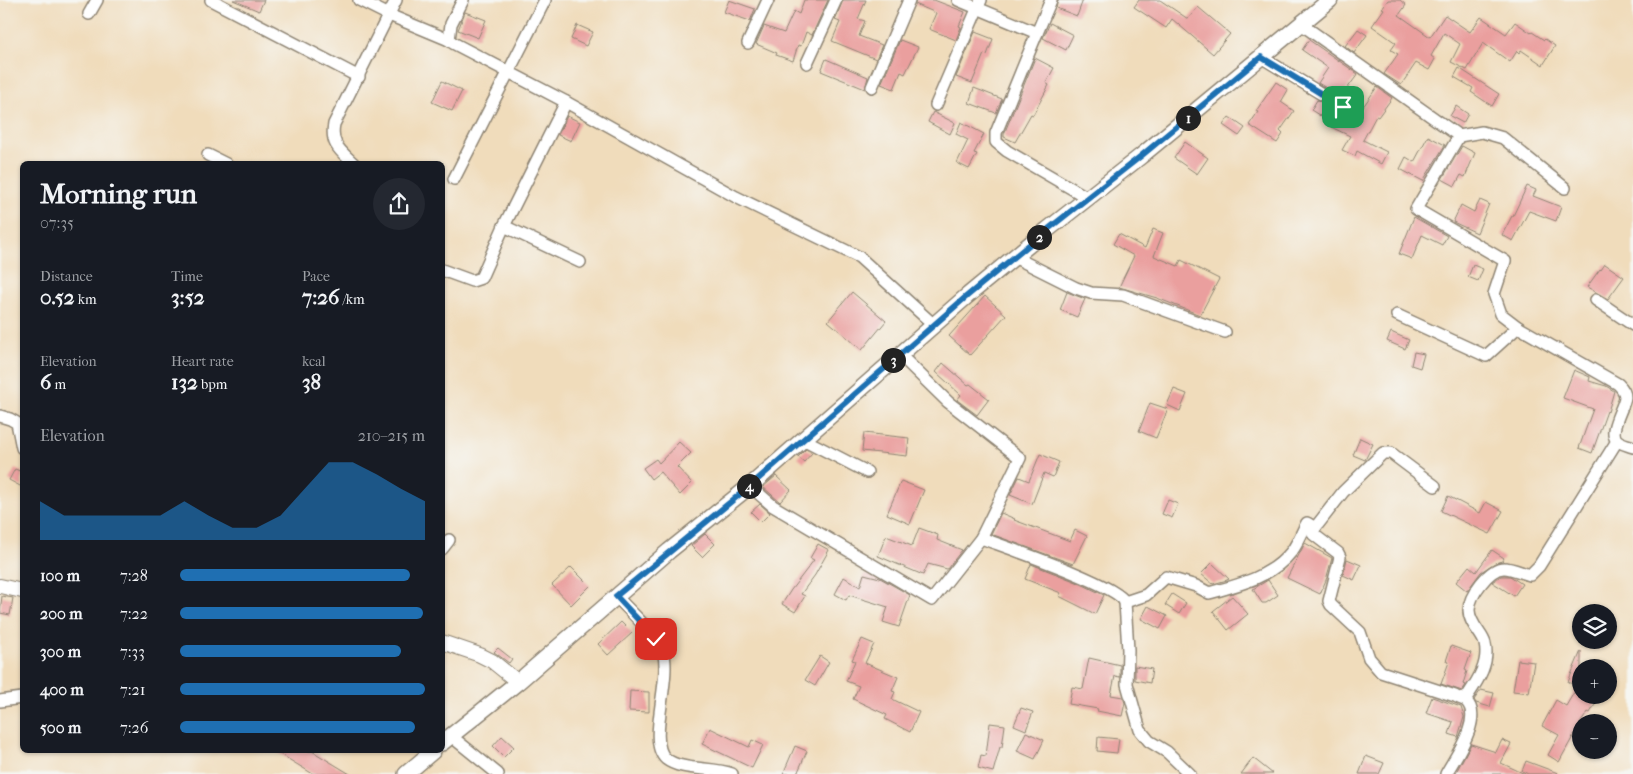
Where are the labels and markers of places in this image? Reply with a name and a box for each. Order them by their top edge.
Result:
pin [1322,86,1364,128]
pin: 1 [1176,106,1200,130]
pin: 2 [1026,224,1052,250]
pin: 3 [880,348,906,372]
pin: 4 [736,474,762,498]
pin [635,618,677,660]

